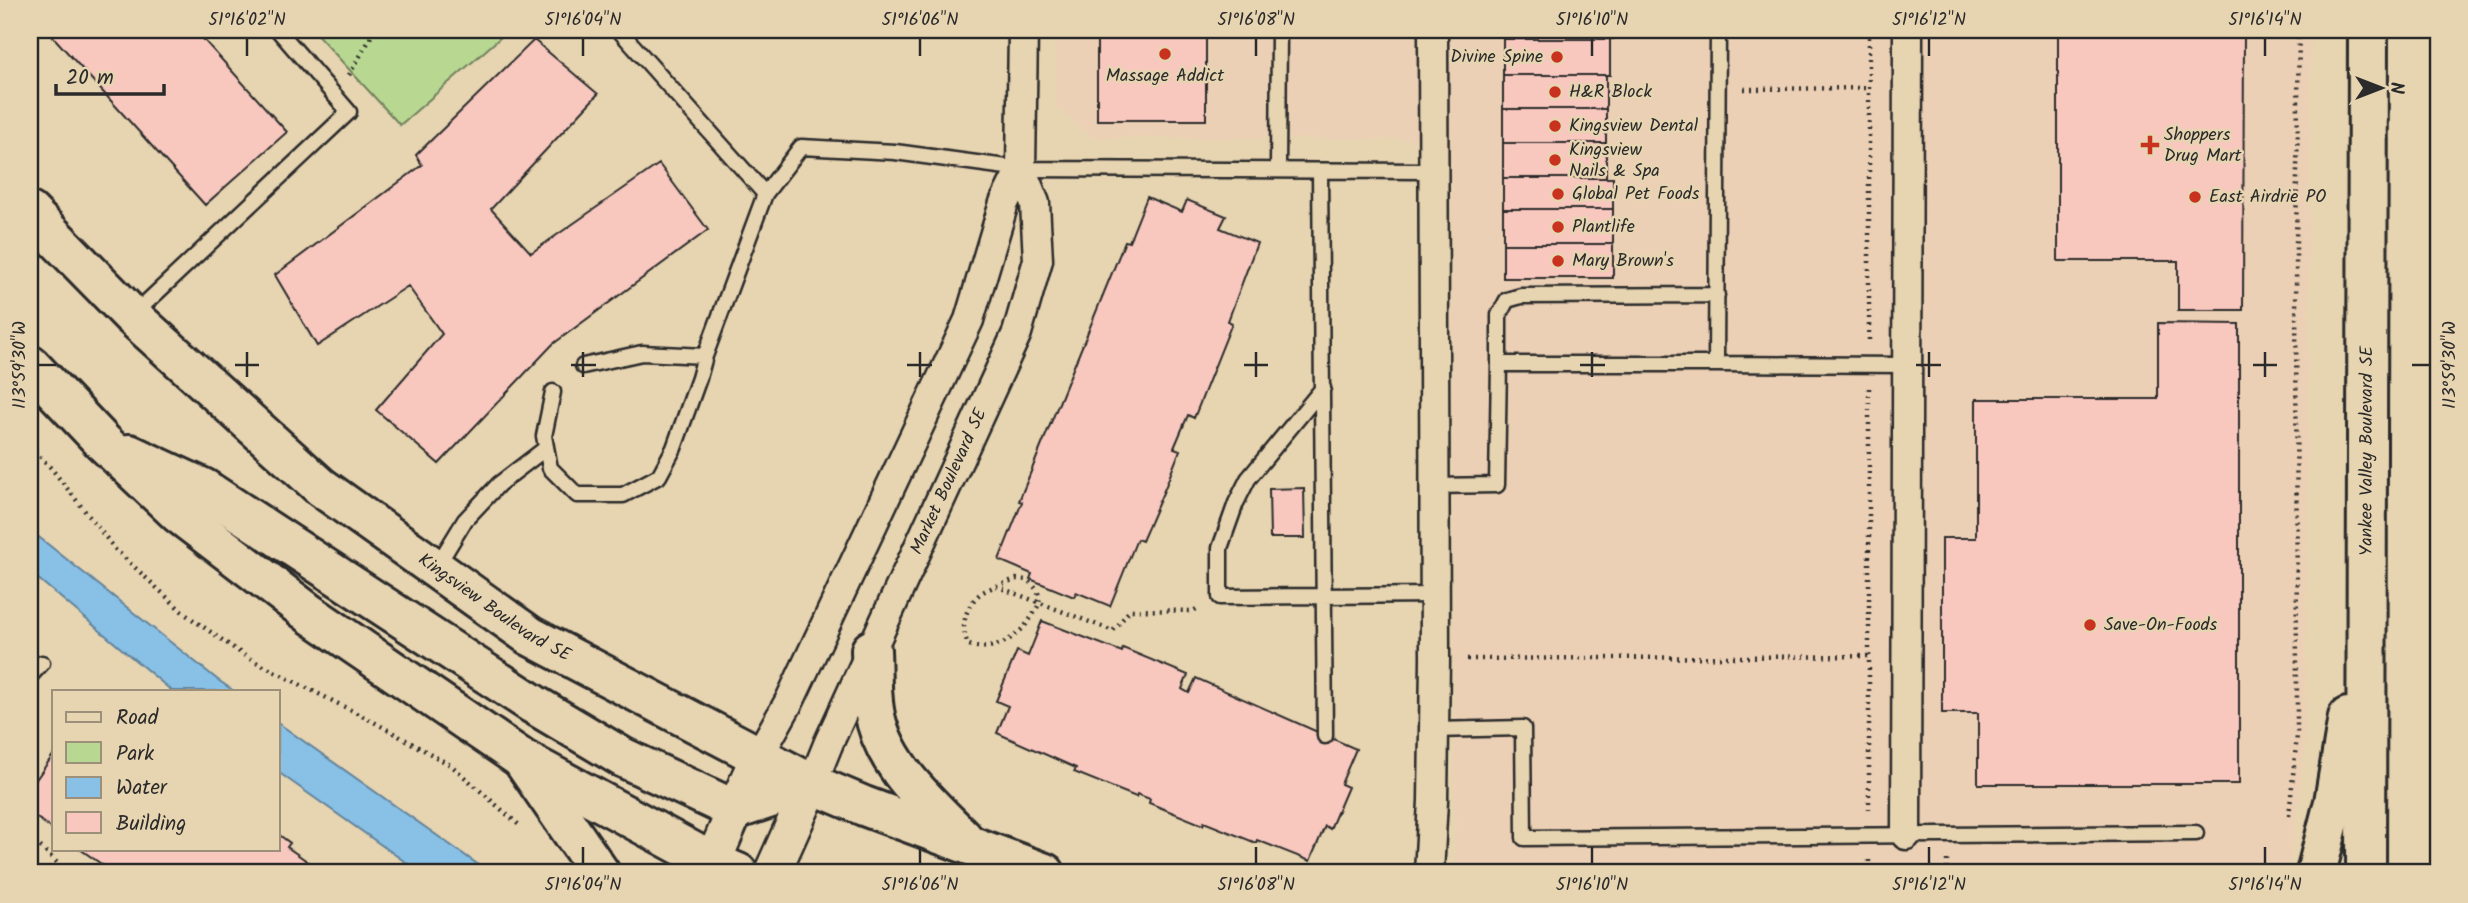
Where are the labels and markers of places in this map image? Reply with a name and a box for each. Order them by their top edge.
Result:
place label: Divine Spine [1450,43,1543,72]
marker: Massage Addict [1157,46,1173,62]
marker: Divine Spine [1549,49,1565,65]
place label: Massage Addict [1106,62,1225,91]
place label: H&R Block [1569,78,1653,107]
marker: H&R Block [1547,84,1563,100]
place label: Kingsview Dental [1569,112,1699,141]
marker: Kingsview Dental [1547,118,1563,134]
place label: Shoppers Drug Mart [2164,121,2243,171]
place label: Kingsview Nails & Spa [1569,136,1660,186]
marker: Shoppers Drug Mart [2142,137,2158,153]
marker: Kingsview Nails & Spa [1547,152,1563,168]
place label: Global Pet Foods [1572,180,1700,209]
place label: East Airdrie PO [2209,183,2326,212]
marker: Global Pet Foods [1550,186,1566,202]
marker: East Airdrie PO [2187,189,2203,205]
place label: Plantlife [1572,213,1635,242]
marker: Plantlife [1550,219,1566,235]
place label: Mary Brown's [1572,247,1674,276]
marker: Mary Brown's [1550,253,1566,269]
place label: Save-On-Foods [2104,611,2218,640]
marker: Save-On-Foods [2082,617,2098,633]

